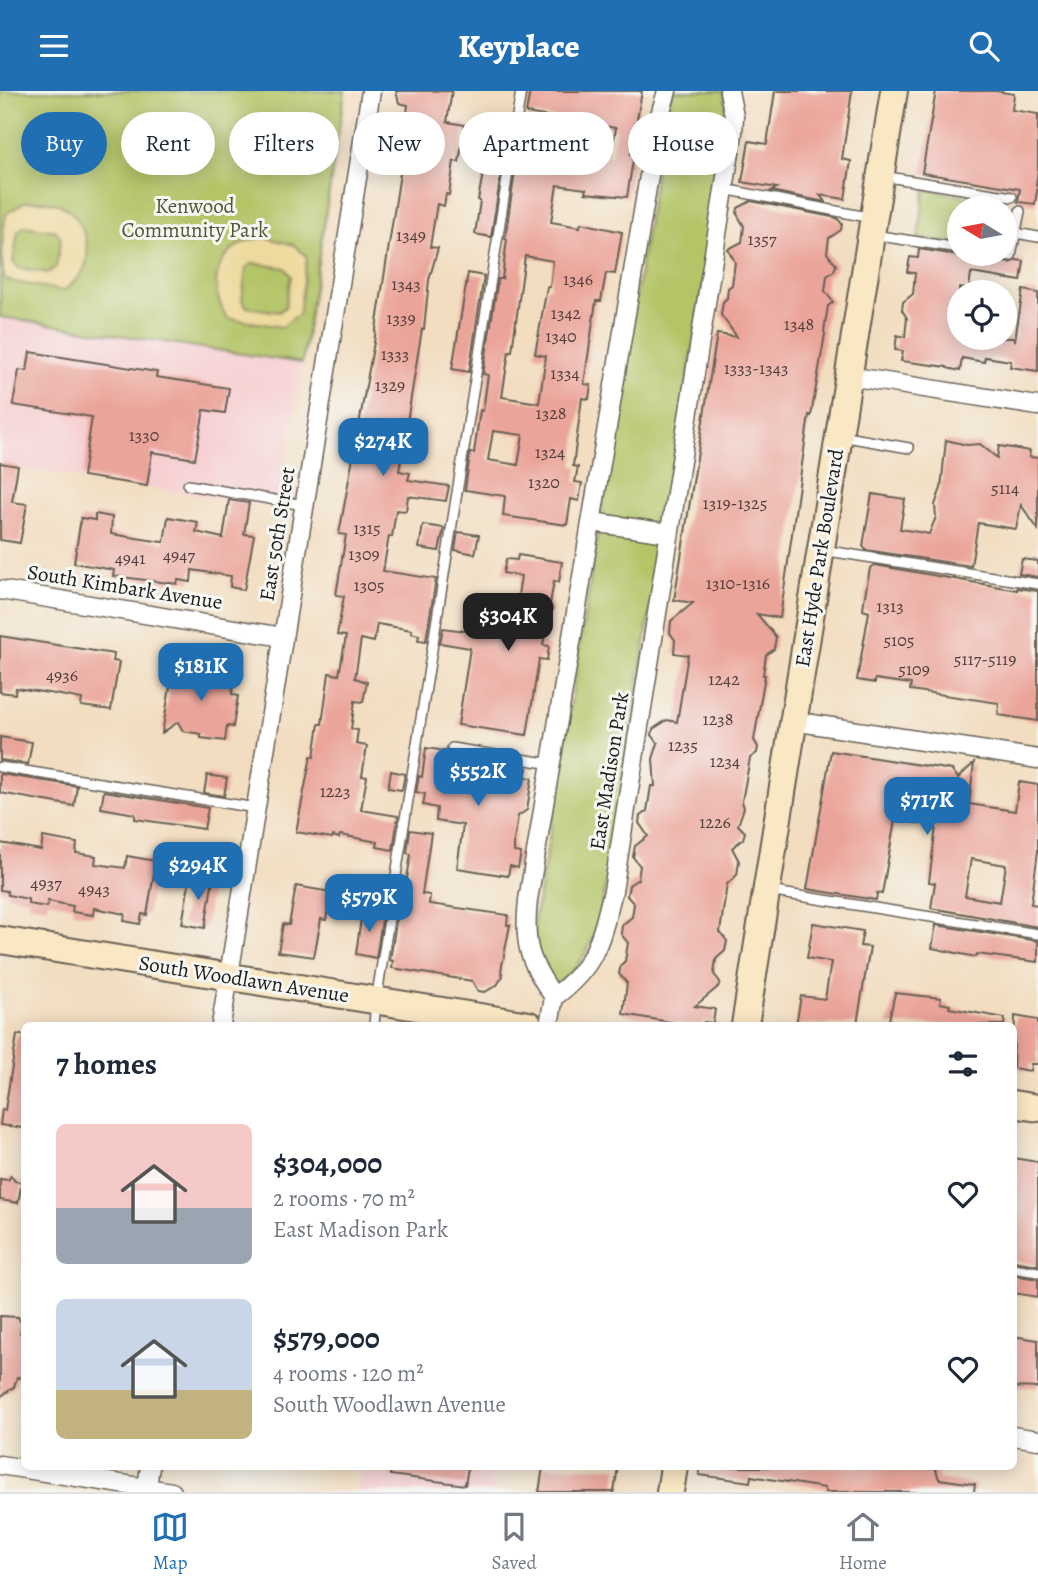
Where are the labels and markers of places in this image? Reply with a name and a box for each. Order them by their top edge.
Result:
pin: $274K [334,419,432,478]
pin: $304K [459,594,557,653]
pin: $181K [152,643,250,703]
pin: $552K [429,749,527,808]
pin: $717K [878,777,976,837]
pin: $294K [149,843,247,902]
pin: $579K [320,875,418,934]

